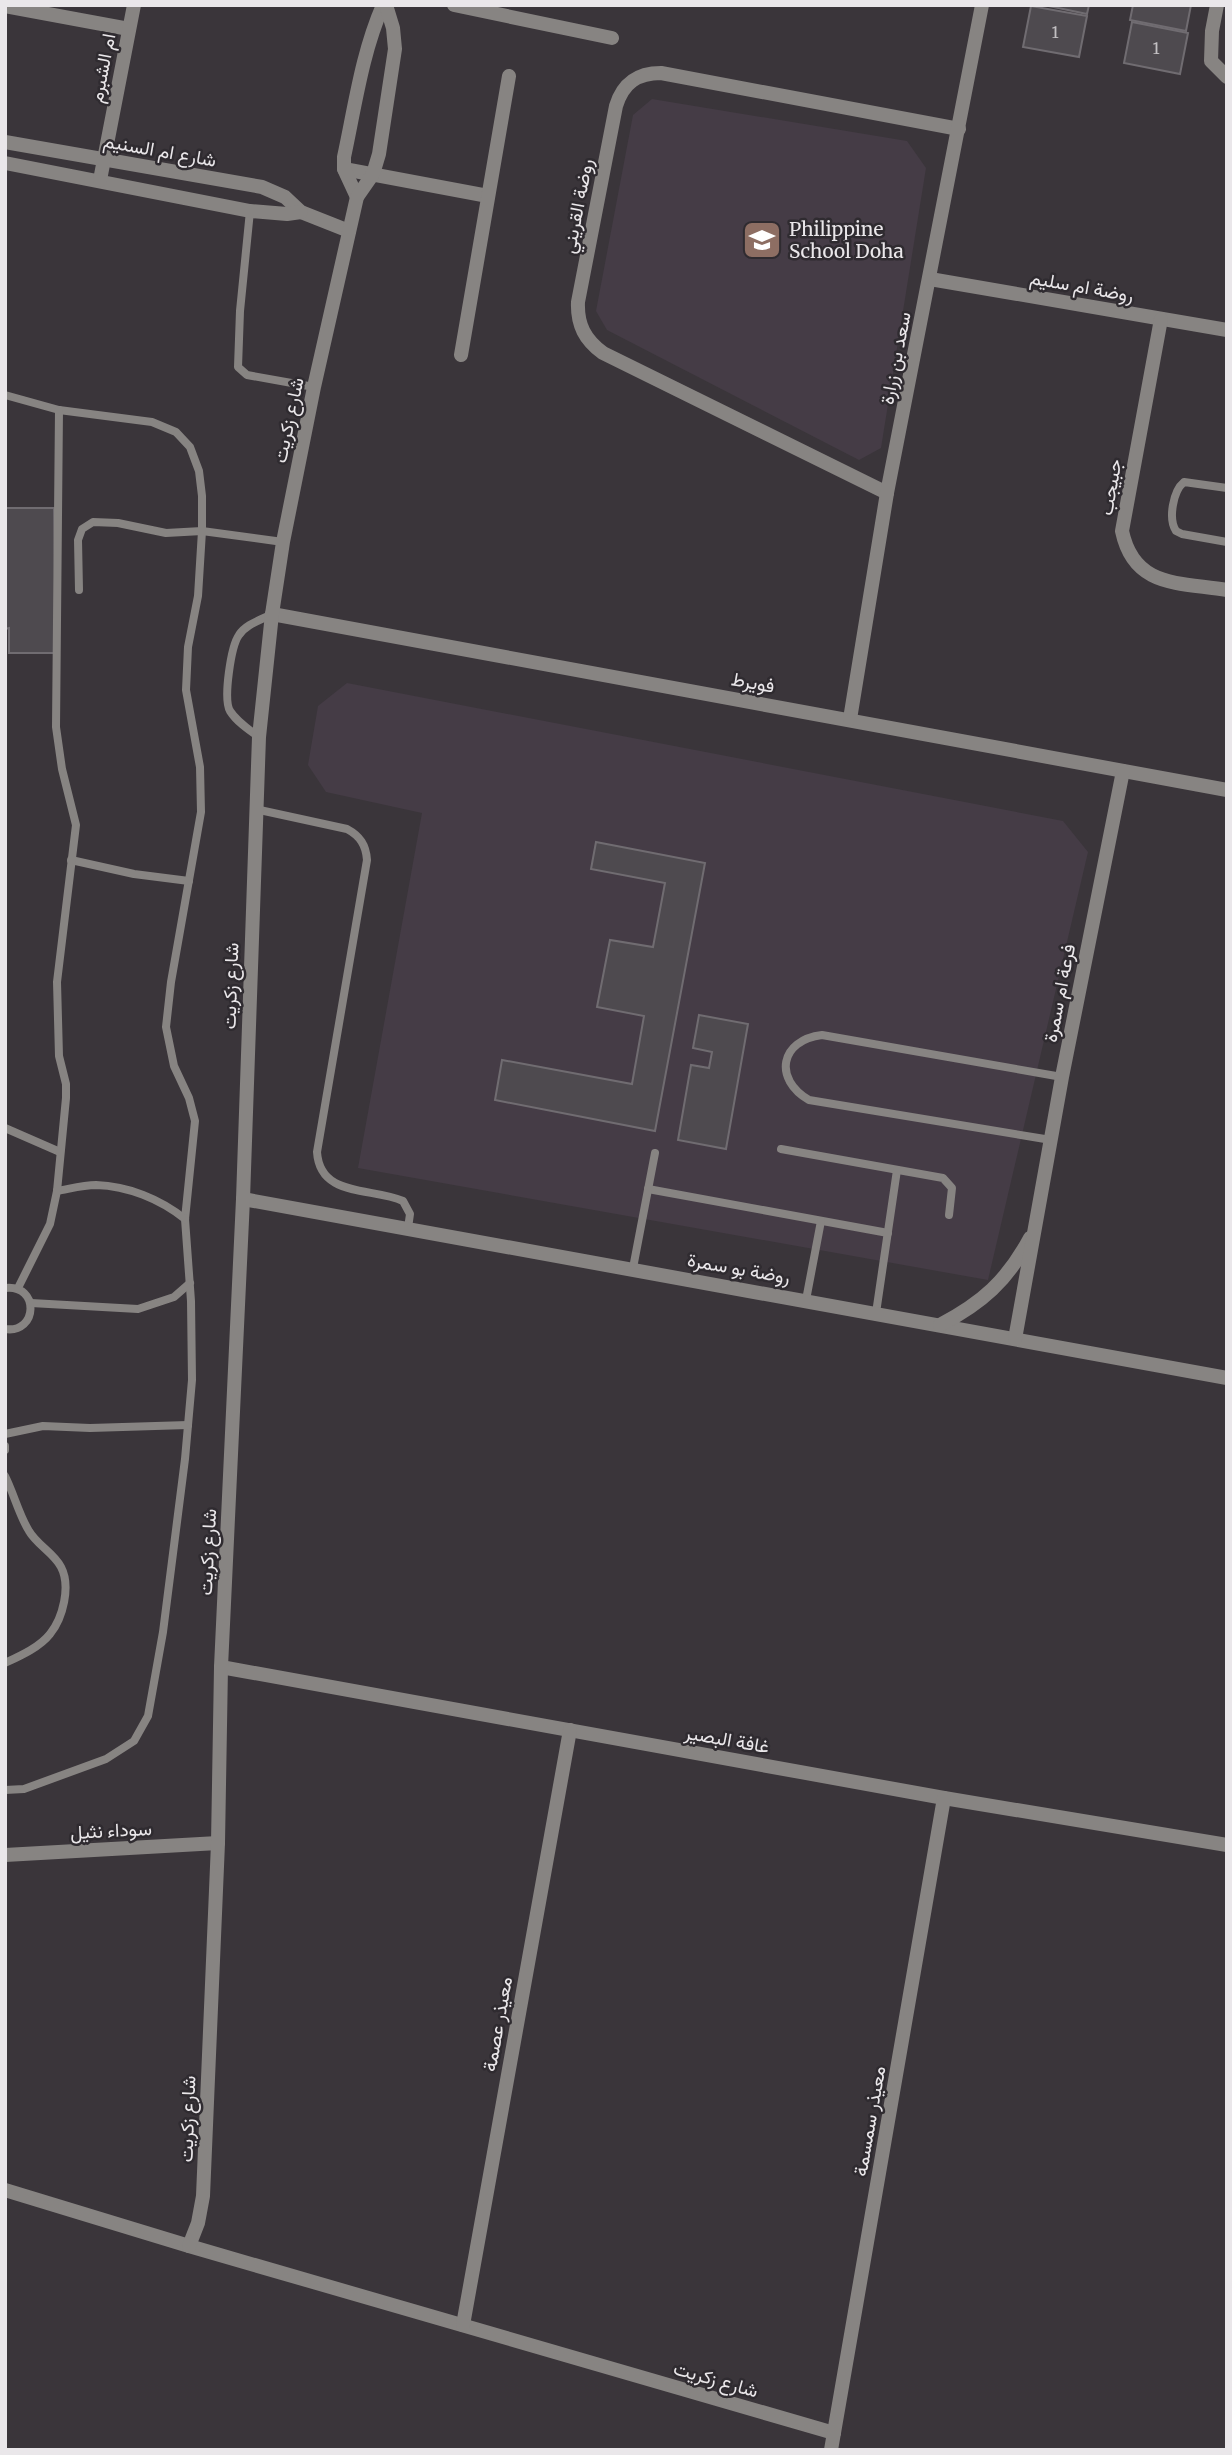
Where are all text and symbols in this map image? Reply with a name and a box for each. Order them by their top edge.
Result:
house number: 1 [1051,22,1059,42]
street label: ام الشبرم [84,31,121,105]
house number: 1 [1152,38,1160,58]
street label: شارع ام السنيم [102,128,218,173]
street label: روضة القريني [556,156,602,256]
place label: Philippine School Doha [789,217,904,263]
school or university icon: Philippine School Doha [741,219,783,261]
street label: روضة ام سليم [1028,265,1136,308]
street label: سعد بن زرارة [874,310,916,406]
street label: شارع زكريت [267,375,310,465]
street label: جبيجب [1093,457,1127,517]
street label: فويرط [729,666,777,698]
street label: شارع زكريت [216,942,245,1030]
street label: فرعة ام سمرة [1038,942,1081,1044]
street label: روضة بو سمرة [686,1247,792,1289]
street label: شارع زكريت [193,1508,222,1596]
street label: غافة البصير [682,1720,771,1758]
street label: سوداء نثيل [70,1816,152,1844]
street label: معيذر عصمة [477,1975,517,2073]
street label: معيذر سمسمة [847,2064,891,2178]
street label: شارع زكريت [173,2075,202,2163]
street label: شارع زكريت [671,2356,761,2403]

